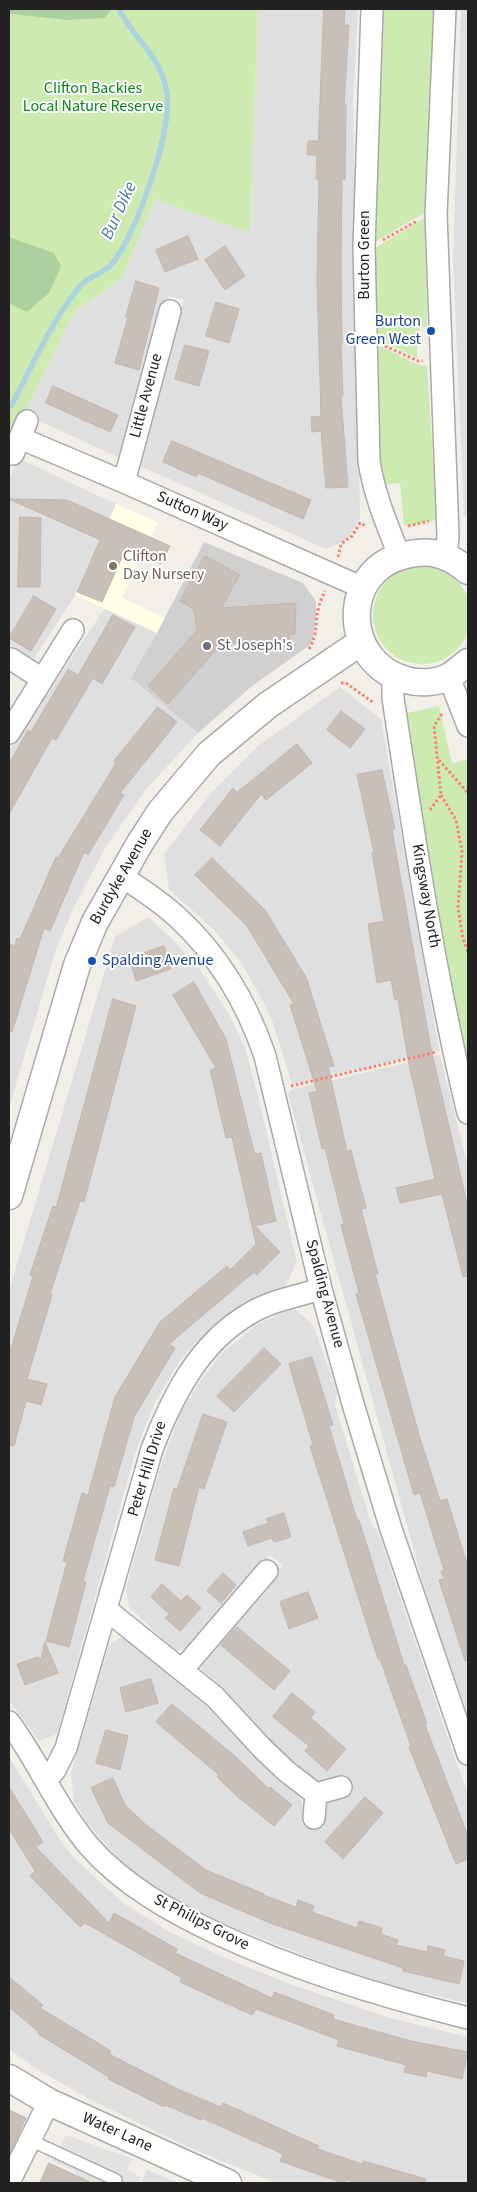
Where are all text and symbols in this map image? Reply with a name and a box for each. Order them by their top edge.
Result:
park label: Clifton Backies Local Nature Reserve [23,79,163,117]
water label: Bur Dike [97,179,143,243]
street label: Burton Green [355,210,375,300]
place label: Burton Green West [346,312,421,350]
marker: Burton Green West [425,325,437,337]
street label: Little Avenue [127,352,167,440]
street label: Sutton Way [153,488,231,536]
place label: Clifton Day Nursery [123,547,204,585]
marker: Clifton Day Nursery [107,560,119,572]
place label: St Joseph's [217,636,293,656]
marker: St Joseph's [201,640,213,652]
street label: Burdyke Avenue [87,825,157,929]
street label: Kingsway North [406,842,444,950]
place label: Spalding Avenue [102,951,213,971]
marker: Spalding Avenue [86,955,98,967]
street label: Spalding Avenue [300,1238,348,1350]
street label: Peter Hill Drive [124,1419,172,1519]
street label: St Philips Grove [150,1891,252,1955]
street label: Water Lane [79,2109,155,2157]

